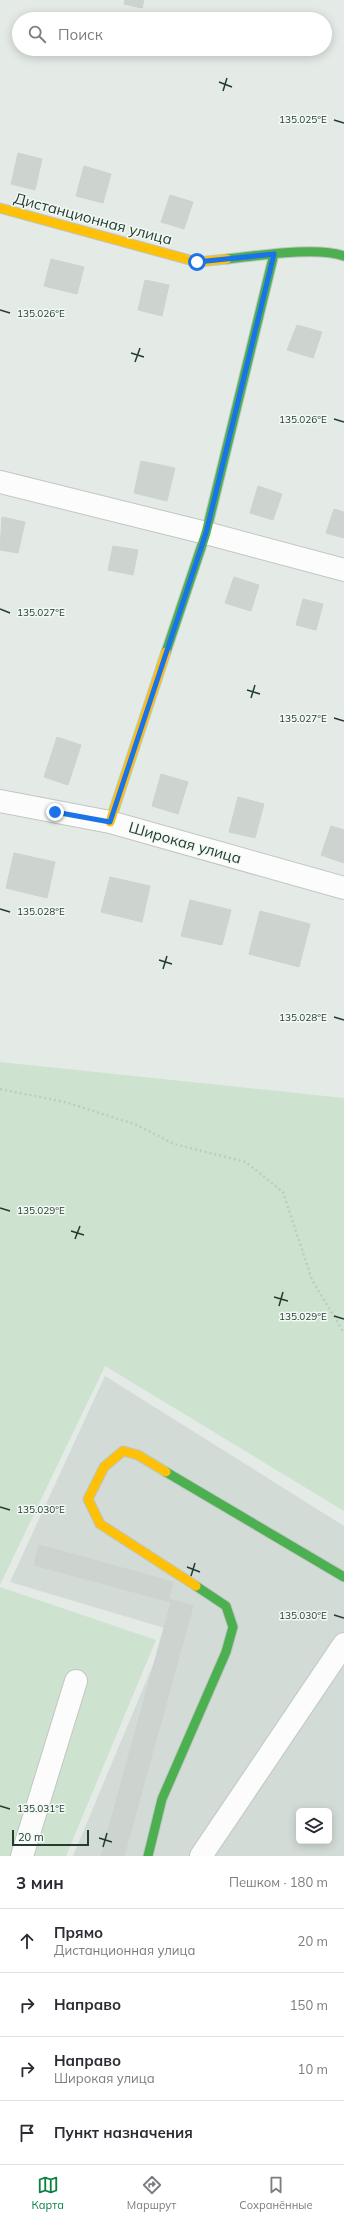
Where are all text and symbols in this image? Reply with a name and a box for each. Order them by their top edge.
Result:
search box [12,12,332,56]
icon: search [26,23,48,45]
text: Поиск [58,25,103,44]
text: 135.025°E [279,113,327,126]
street label: Дистанционная улица [12,188,174,249]
route start [188,253,206,271]
text: 135.026°E [17,307,65,320]
text: 135.026°E [279,413,327,426]
text: 135.027°E [17,606,65,619]
text: 135.027°E [279,712,327,725]
route end [46,803,64,821]
street label: Широкая улица [127,817,244,868]
text: 135.028°E [17,905,65,918]
text: 135.028°E [279,1011,327,1024]
text: 135.029°E [17,1204,65,1217]
text: 135.029°E [279,1310,327,1323]
text: 135.030°E [17,1503,65,1516]
text: 135.030°E [279,1609,327,1622]
text: 135.031°E [17,1802,65,1815]
map controls [296,1808,332,1844]
button: layers [296,1808,332,1844]
scale bar [12,1828,89,1847]
text: 20 m [18,1830,44,1844]
text: 3 мин [16,1872,64,1893]
text: Пешком · 180 m [229,1874,328,1890]
text: Прямо [54,1923,103,1942]
icon: ahead [16,1930,38,1952]
text: 20 m [298,1933,328,1949]
text: Дистанционная улица [54,1942,195,1958]
icon: right [16,1994,38,2016]
text: Направо [54,1995,121,2014]
text: 150 m [290,1997,328,2013]
text: Направо [54,2051,121,2070]
icon: right [16,2058,38,2080]
text: 10 m [298,2061,328,2077]
text: Широкая улица [54,2070,155,2086]
icon: arrive [16,2122,38,2144]
text: Пункт назначения [54,2123,193,2142]
tab: Карта [31,2174,64,2212]
tab: Маршрут [127,2174,176,2212]
tab: Сохранённые [239,2174,313,2212]

